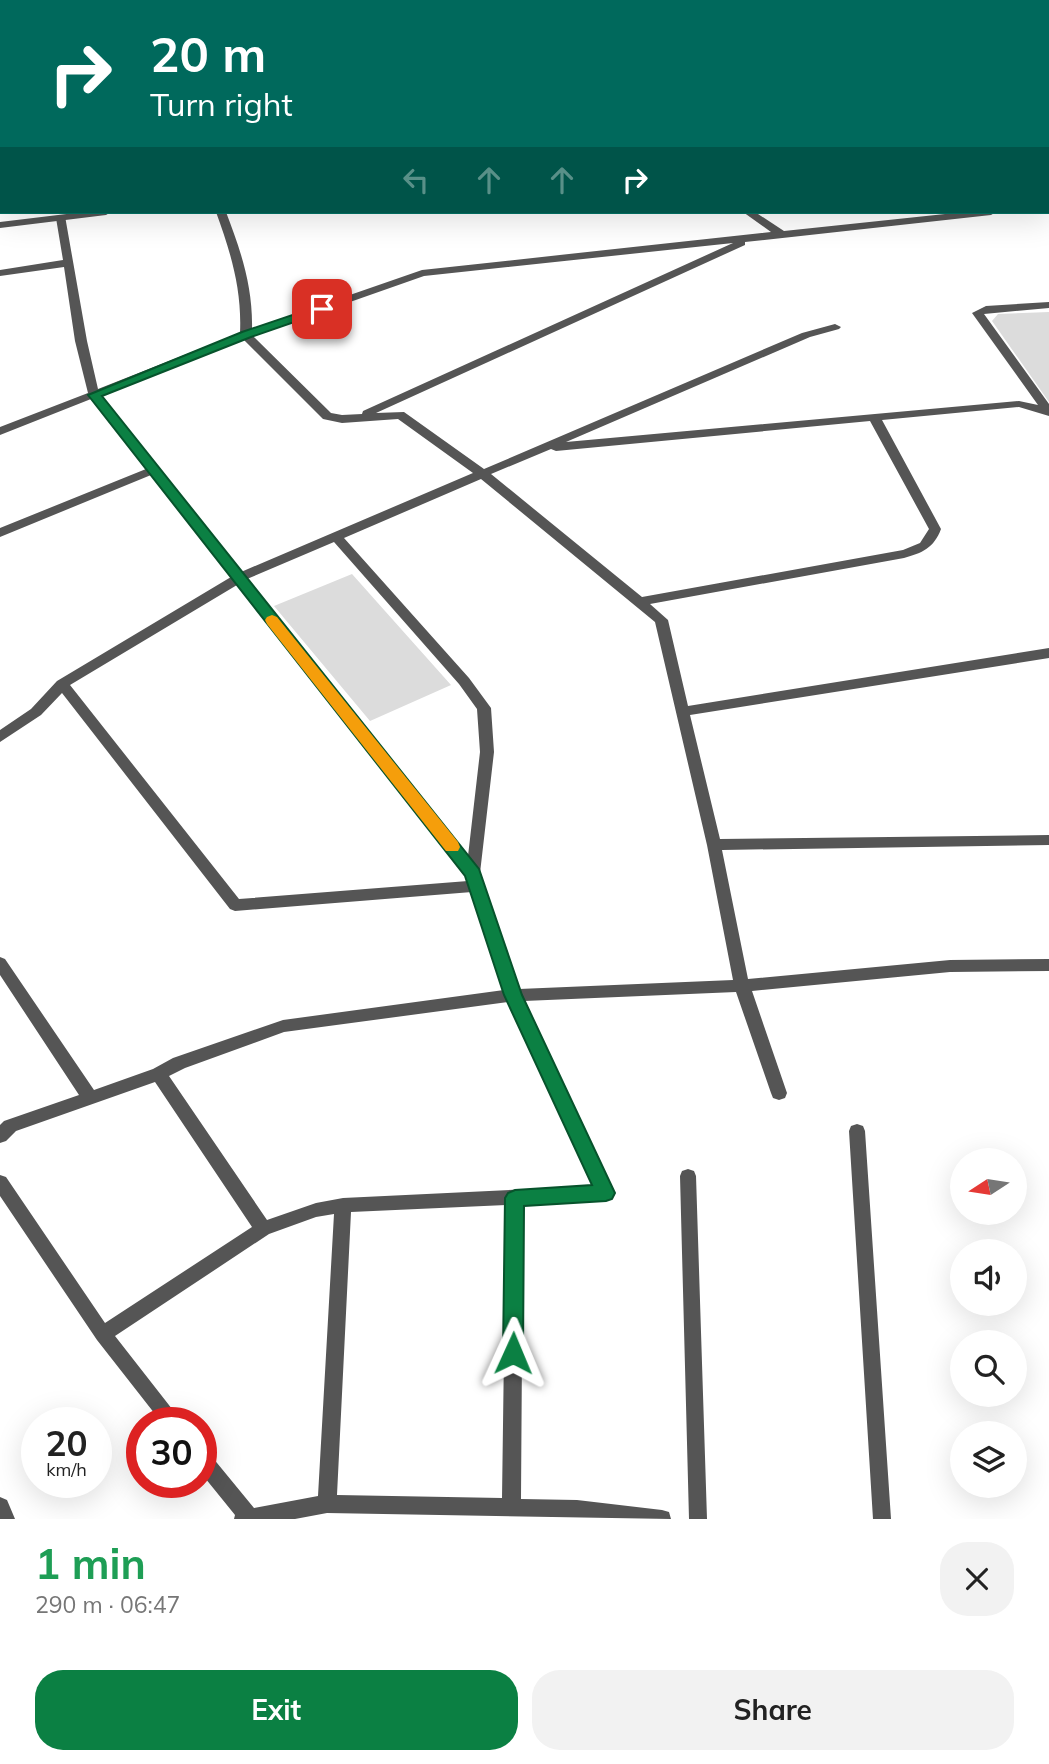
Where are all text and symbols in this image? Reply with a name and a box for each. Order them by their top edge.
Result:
text: 20 m [150,23,266,84]
icon: right [35,28,126,119]
text: Turn right [150,84,293,124]
icon: left [397,161,435,199]
icon: ahead [470,161,508,199]
icon: ahead [543,161,581,199]
icon: right [616,161,654,199]
pin [292,279,352,339]
icon: arrive [303,290,341,328]
north arrow [950,1148,1027,1225]
map controls [950,1148,1027,1498]
button: sound [950,1239,1027,1316]
position arrow [476,1316,550,1390]
button: search [950,1330,1027,1407]
speed limit sign: 30 [126,1407,217,1498]
text: 20 [45,1421,88,1465]
button: layers [950,1421,1027,1498]
text: km/h [46,1458,87,1481]
text: 1 min [35,1537,146,1590]
button: close [940,1542,1014,1616]
text: 290 m · 06:47 [35,1590,180,1619]
button: Exit [35,1670,518,1750]
button: Share [532,1670,1014,1750]

